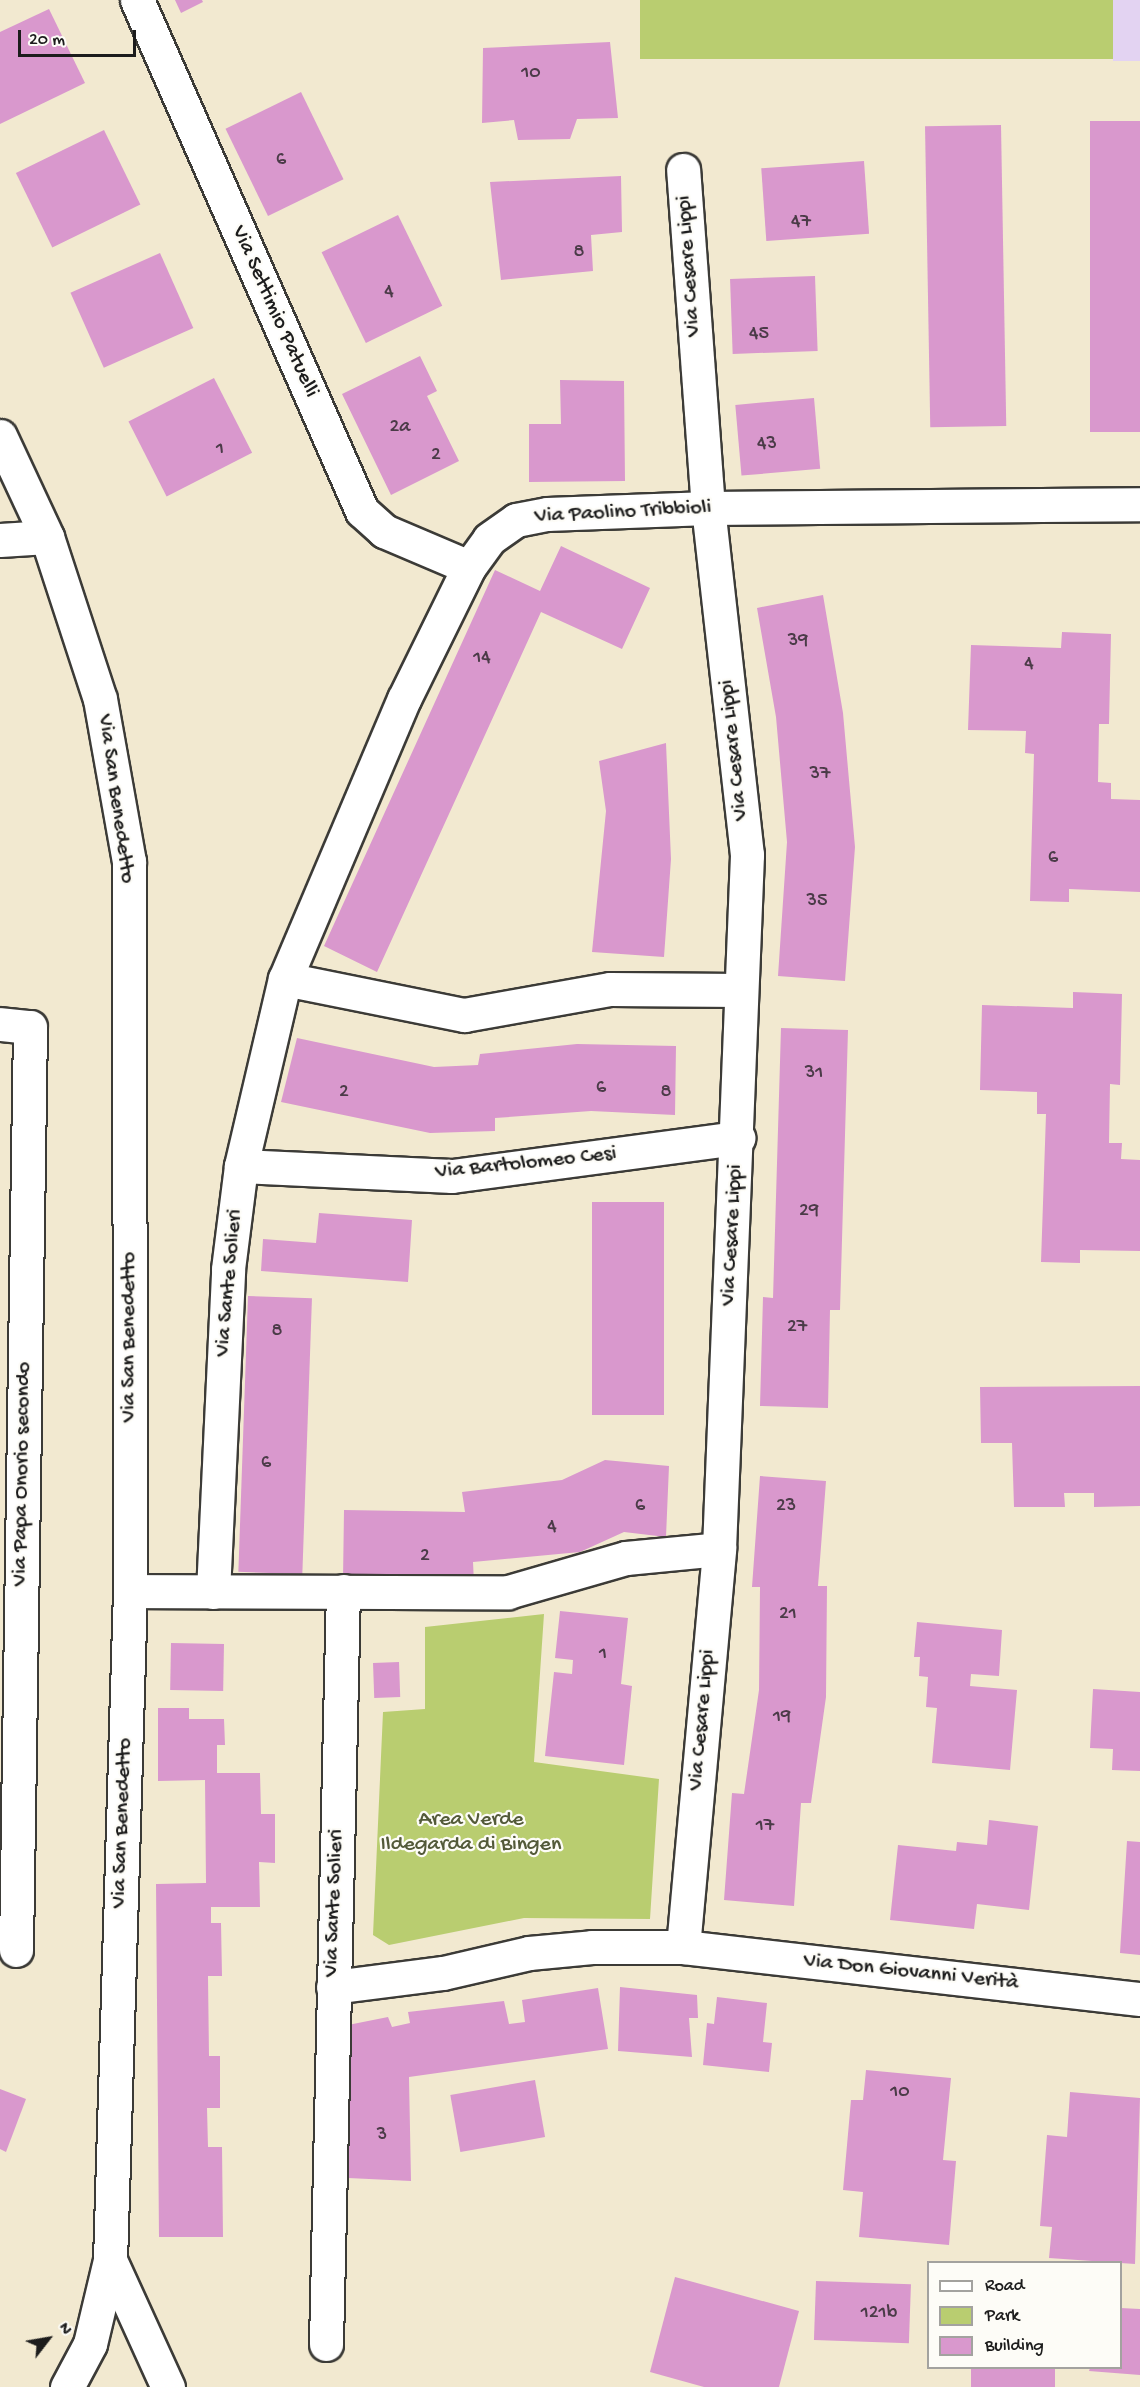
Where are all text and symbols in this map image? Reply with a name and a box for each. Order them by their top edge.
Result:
scale bar [21,18,140,56]
text: 20 m [29,30,65,51]
house number: 10 [521,61,541,85]
house number: 6 [276,148,286,172]
street label: Via Cesare Lippi [672,194,708,338]
house number: 47 [791,210,811,234]
street label: Via Settimio Patuelli [224,222,324,402]
house number: 8 [574,240,584,264]
house number: 4 [384,280,394,304]
house number: 45 [749,322,769,346]
house number: 2a [390,415,410,439]
house number: 43 [757,432,777,456]
house number: 1 [216,437,224,461]
house number: 2 [431,443,441,467]
street label: Via Paolino Tribbioli [534,495,712,531]
house number: 39 [788,629,808,653]
house number: 14 [473,646,491,670]
house number: 4 [1024,652,1034,676]
street label: Via Cesare Lippi [714,678,756,822]
street label: Via San Benedetto [90,713,140,885]
house number: 37 [810,762,830,786]
house number: 6 [1048,846,1058,870]
house number: 35 [807,889,827,913]
house number: 31 [805,1061,823,1085]
house number: 6 [596,1076,606,1100]
house number: 2 [339,1080,349,1104]
house number: 8 [661,1080,671,1104]
street label: Via Bartolomeo Cesi [434,1141,618,1187]
street label: Via Cesare Lippi [716,1164,750,1306]
house number: 29 [799,1199,819,1223]
street label: Via Sante Solieri [210,1208,250,1358]
street label: Via San Benedetto [117,1252,143,1422]
house number: 27 [787,1315,807,1339]
house number: 8 [272,1319,282,1343]
street label: Via Papa Onorio secondo [8,1362,38,1586]
house number: 6 [261,1451,271,1475]
house number: 6 [635,1494,645,1518]
house number: 23 [776,1494,796,1518]
house number: 4 [547,1515,557,1539]
house number: 2 [420,1544,430,1568]
house number: 21 [779,1602,797,1626]
house number: 1 [599,1642,607,1666]
street label: Via Cesare Lippi [684,1648,722,1792]
house number: 19 [773,1705,791,1729]
street label: Via San Benedetto [107,1737,139,1909]
park label: Area Verde Ildegarda di Bingen [381,1807,561,1858]
house number: 17 [756,1814,774,1838]
street label: Via Sante Solieri [319,1829,351,1977]
street label: Via Don Giovanni Verità [802,1949,1020,1997]
house number: 10 [890,2080,910,2104]
house number: 3 [377,2123,387,2147]
legend [927,2261,1122,2369]
text: Road [985,2276,1024,2297]
house number: 121b [861,2301,897,2325]
text: Park [985,2306,1019,2327]
north arrow [18,2309,78,2369]
text: N [53,2320,75,2339]
text: Building [985,2336,1044,2357]

